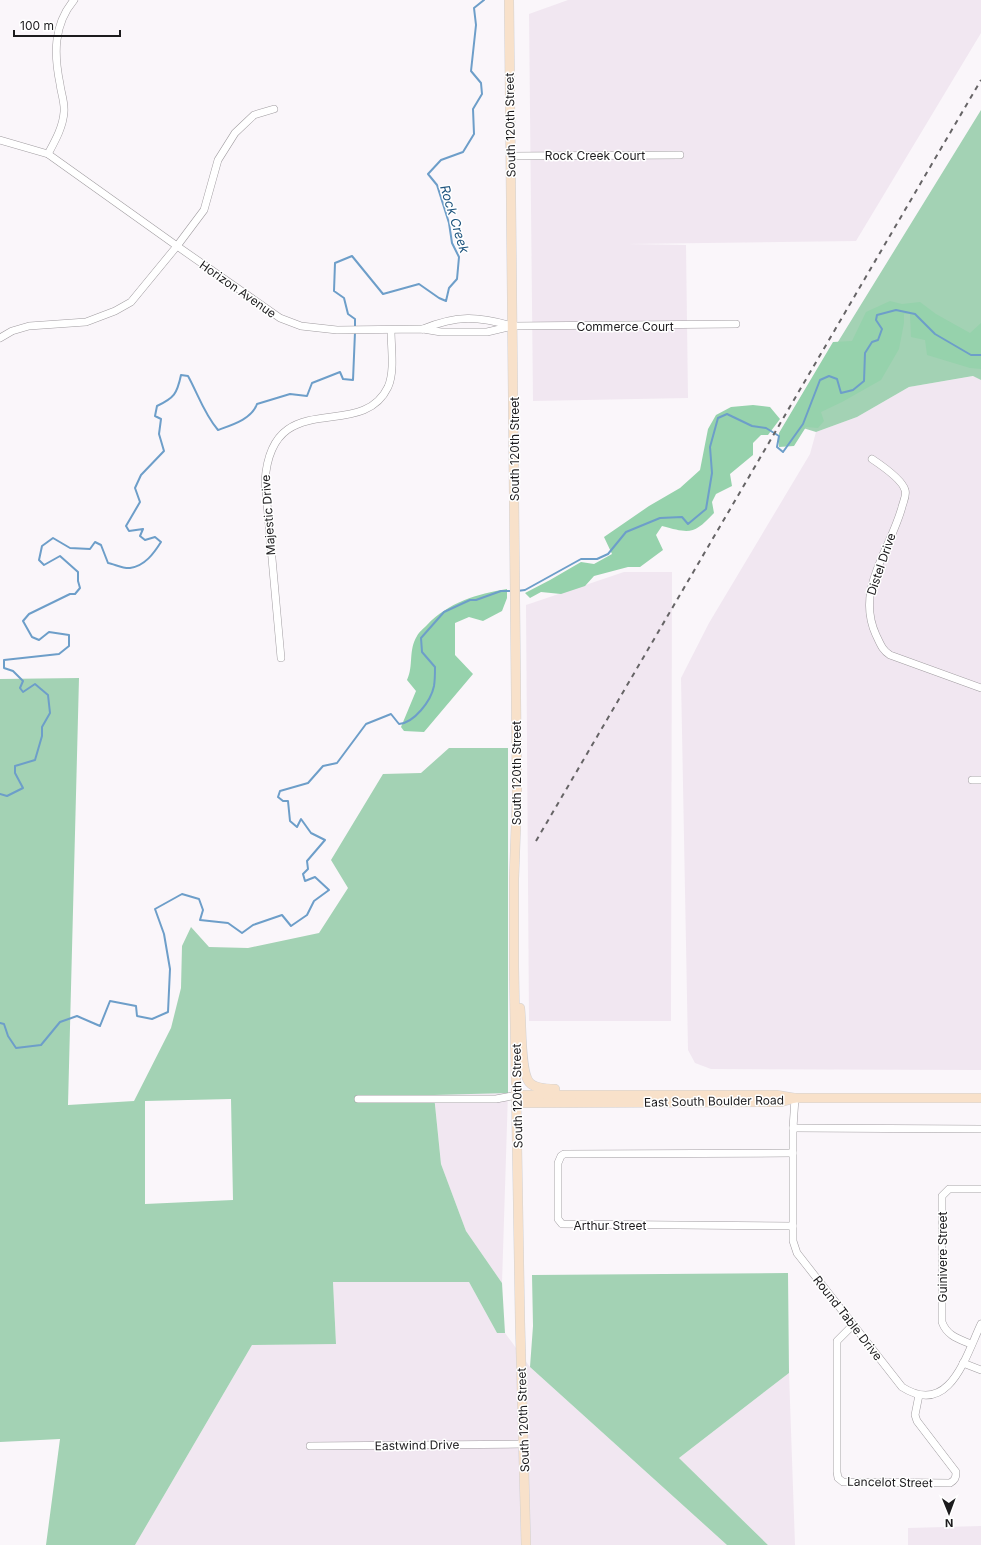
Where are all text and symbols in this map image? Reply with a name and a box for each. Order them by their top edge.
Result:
scale bar [14,12,120,38]
text: 100 m [20,18,54,33]
street label: South 120th Street [502,73,518,177]
street label: Rock Creek Court [545,148,645,163]
water label: Rock Creek [437,183,473,256]
street label: Horizon Avenue [197,257,279,321]
street label: Commerce Court [576,319,674,334]
street label: South 120th Street [507,397,522,501]
street label: Majestic Drive [258,474,278,556]
street label: Distel Drive [863,531,899,597]
street label: South 120th Street [509,721,524,825]
street label: South 120th Street [509,1044,525,1148]
street label: East South Boulder Road [644,1092,784,1110]
street label: Guinivere Street [935,1211,950,1303]
street label: Arthur Street [574,1218,647,1233]
street label: Round Table Drive [810,1273,886,1363]
street label: South 120th Street [514,1367,532,1473]
street label: Eastwind Drive [375,1437,459,1453]
street label: Lancelot Street [847,1474,933,1490]
north arrow [929,1493,969,1533]
text: N [945,1516,953,1530]

